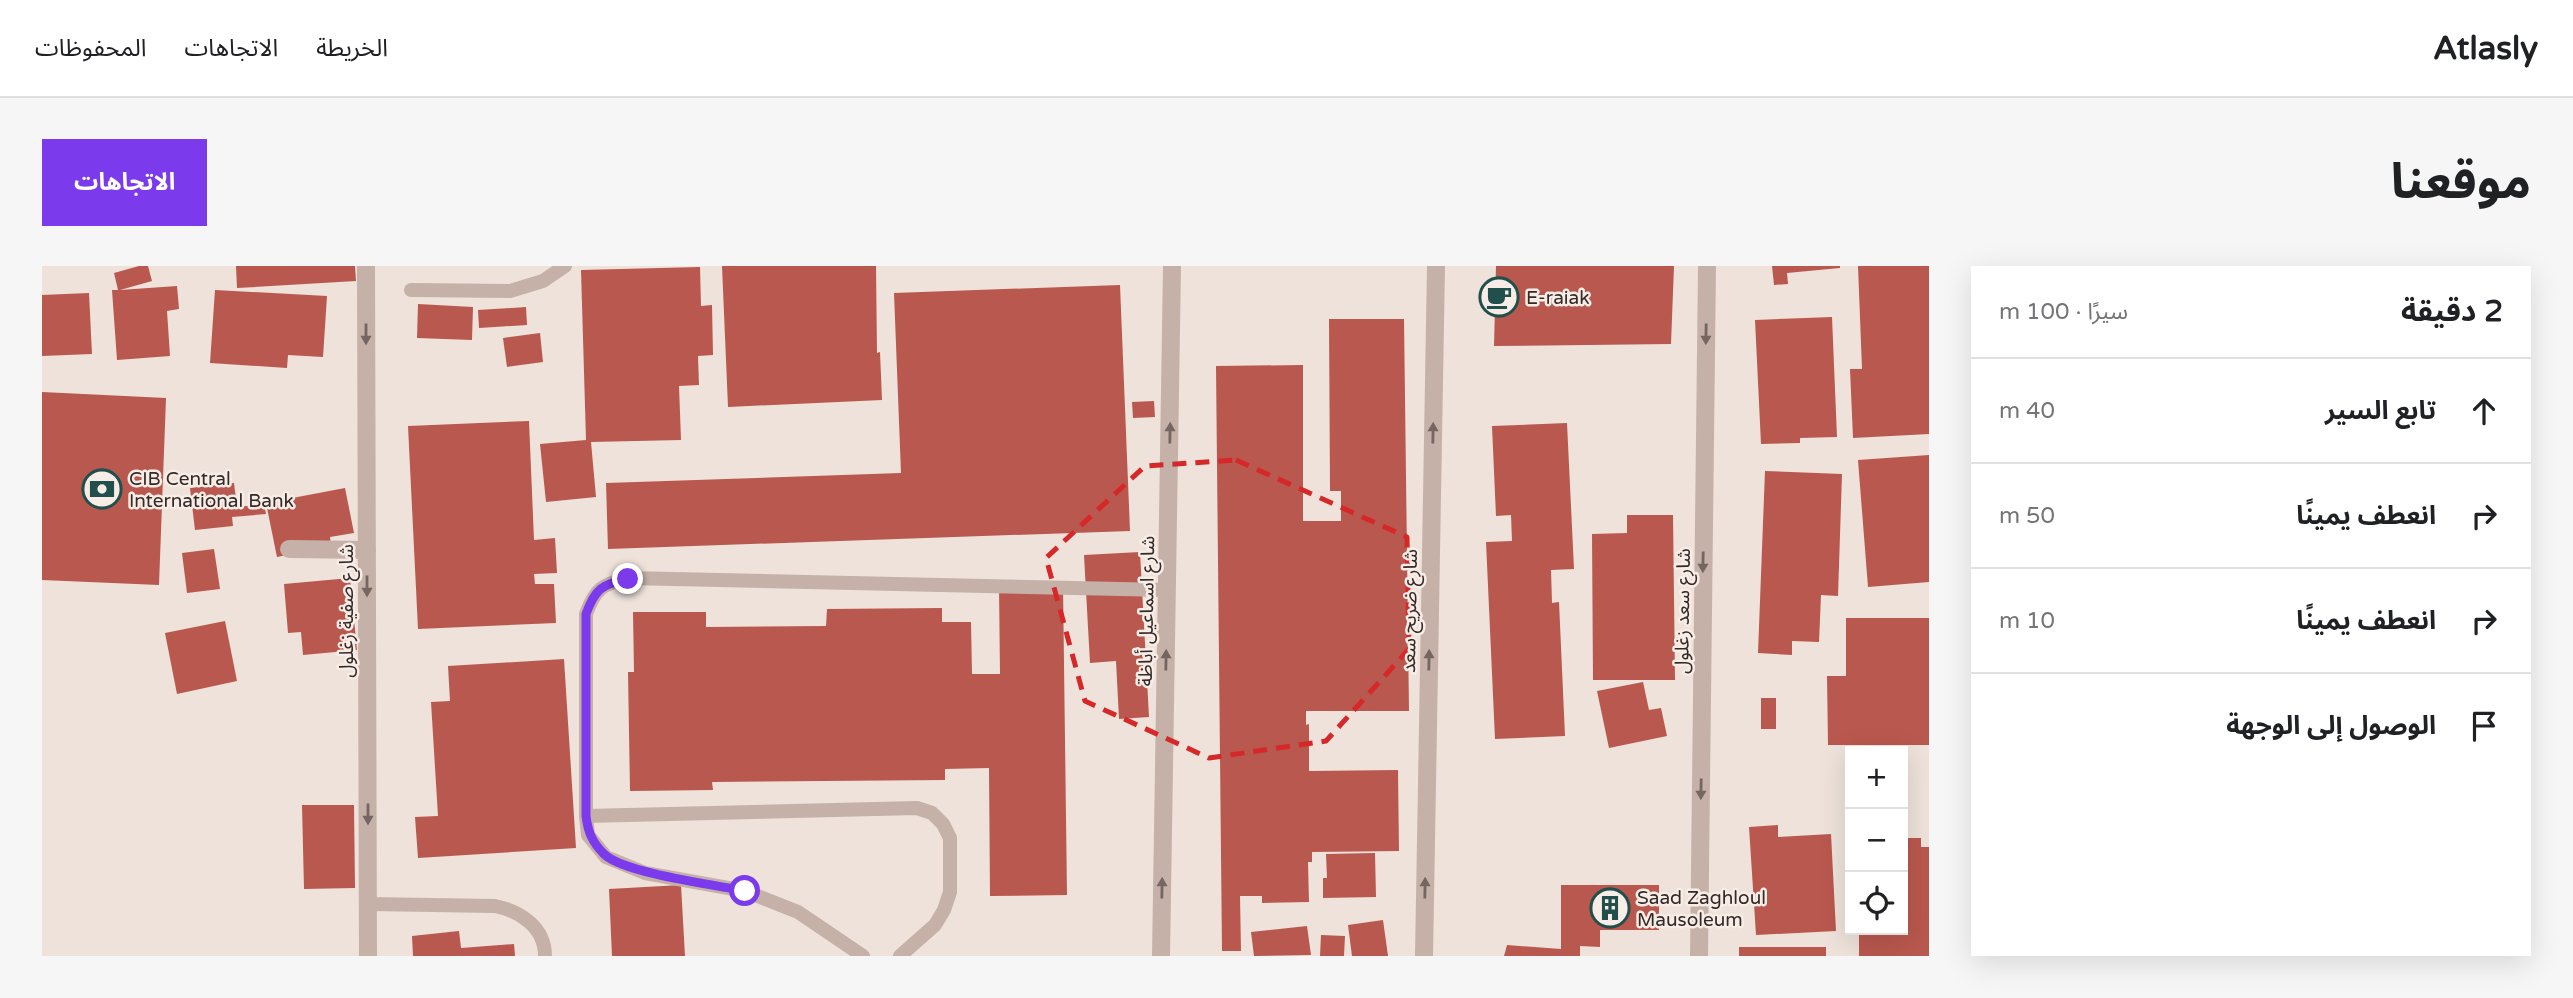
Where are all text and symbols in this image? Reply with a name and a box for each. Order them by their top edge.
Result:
text: Atlasly [2433,29,2538,68]
text: المحفوظات [35,34,146,63]
text: الاتجاهات [184,34,278,63]
text: الخريطة [316,34,388,63]
button: الاتجاهات [42,139,207,226]
text: موقعنا [2391,153,2531,212]
cafe icon: E-raiak [1478,276,1520,318]
place label: E-raiak [1526,287,1590,309]
text: 2 دقيقة [2401,293,2503,330]
text: سيرًا · 100 m [1999,298,2128,326]
one-way arrow [360,323,372,345]
one-way arrow [1700,323,1712,345]
icon: ahead [2465,392,2503,430]
text: تابع السير [2325,395,2436,426]
text: 40 m [1999,397,2055,425]
one-way arrow [1164,422,1176,444]
one-way arrow [1427,422,1439,444]
bank icon: CIB Central International Bank [81,468,123,510]
place label: CIB Central International Bank [129,468,294,512]
icon: right [2465,497,2503,535]
text: انعطف يمينًا [2296,500,2436,531]
text: 50 m [1999,502,2055,530]
street label: شارع اسماعيل أباظة [1134,536,1161,687]
street label: شارع صفية زغلول [336,544,360,678]
street label: شارع سعد زغلول [1671,548,1697,674]
street label: شارع ضريح سعد [1398,549,1425,673]
one-way arrow [1698,551,1709,573]
route end [612,563,643,594]
one-way arrow [361,575,373,597]
icon: right [2465,602,2503,640]
text: انعطف يمينًا [2296,605,2436,636]
text: 10 m [1999,607,2055,635]
one-way arrow [1160,649,1172,671]
one-way arrow [1423,649,1435,671]
icon: arrive [2465,707,2503,745]
text: الوصول إلى الوجهة [2226,710,2436,741]
map controls [1845,746,1908,935]
button: + [1845,746,1908,809]
one-way arrow [1695,778,1706,800]
one-way arrow [362,803,374,825]
button: − [1845,809,1908,872]
button: locate [1845,872,1908,935]
route start [729,875,760,906]
one-way arrow [1156,877,1168,899]
one-way arrow [1419,877,1431,899]
building icon: Saad Zaghloul Mausoleum [1589,887,1631,929]
place label: Saad Zaghloul Mausoleum [1637,887,1766,931]

